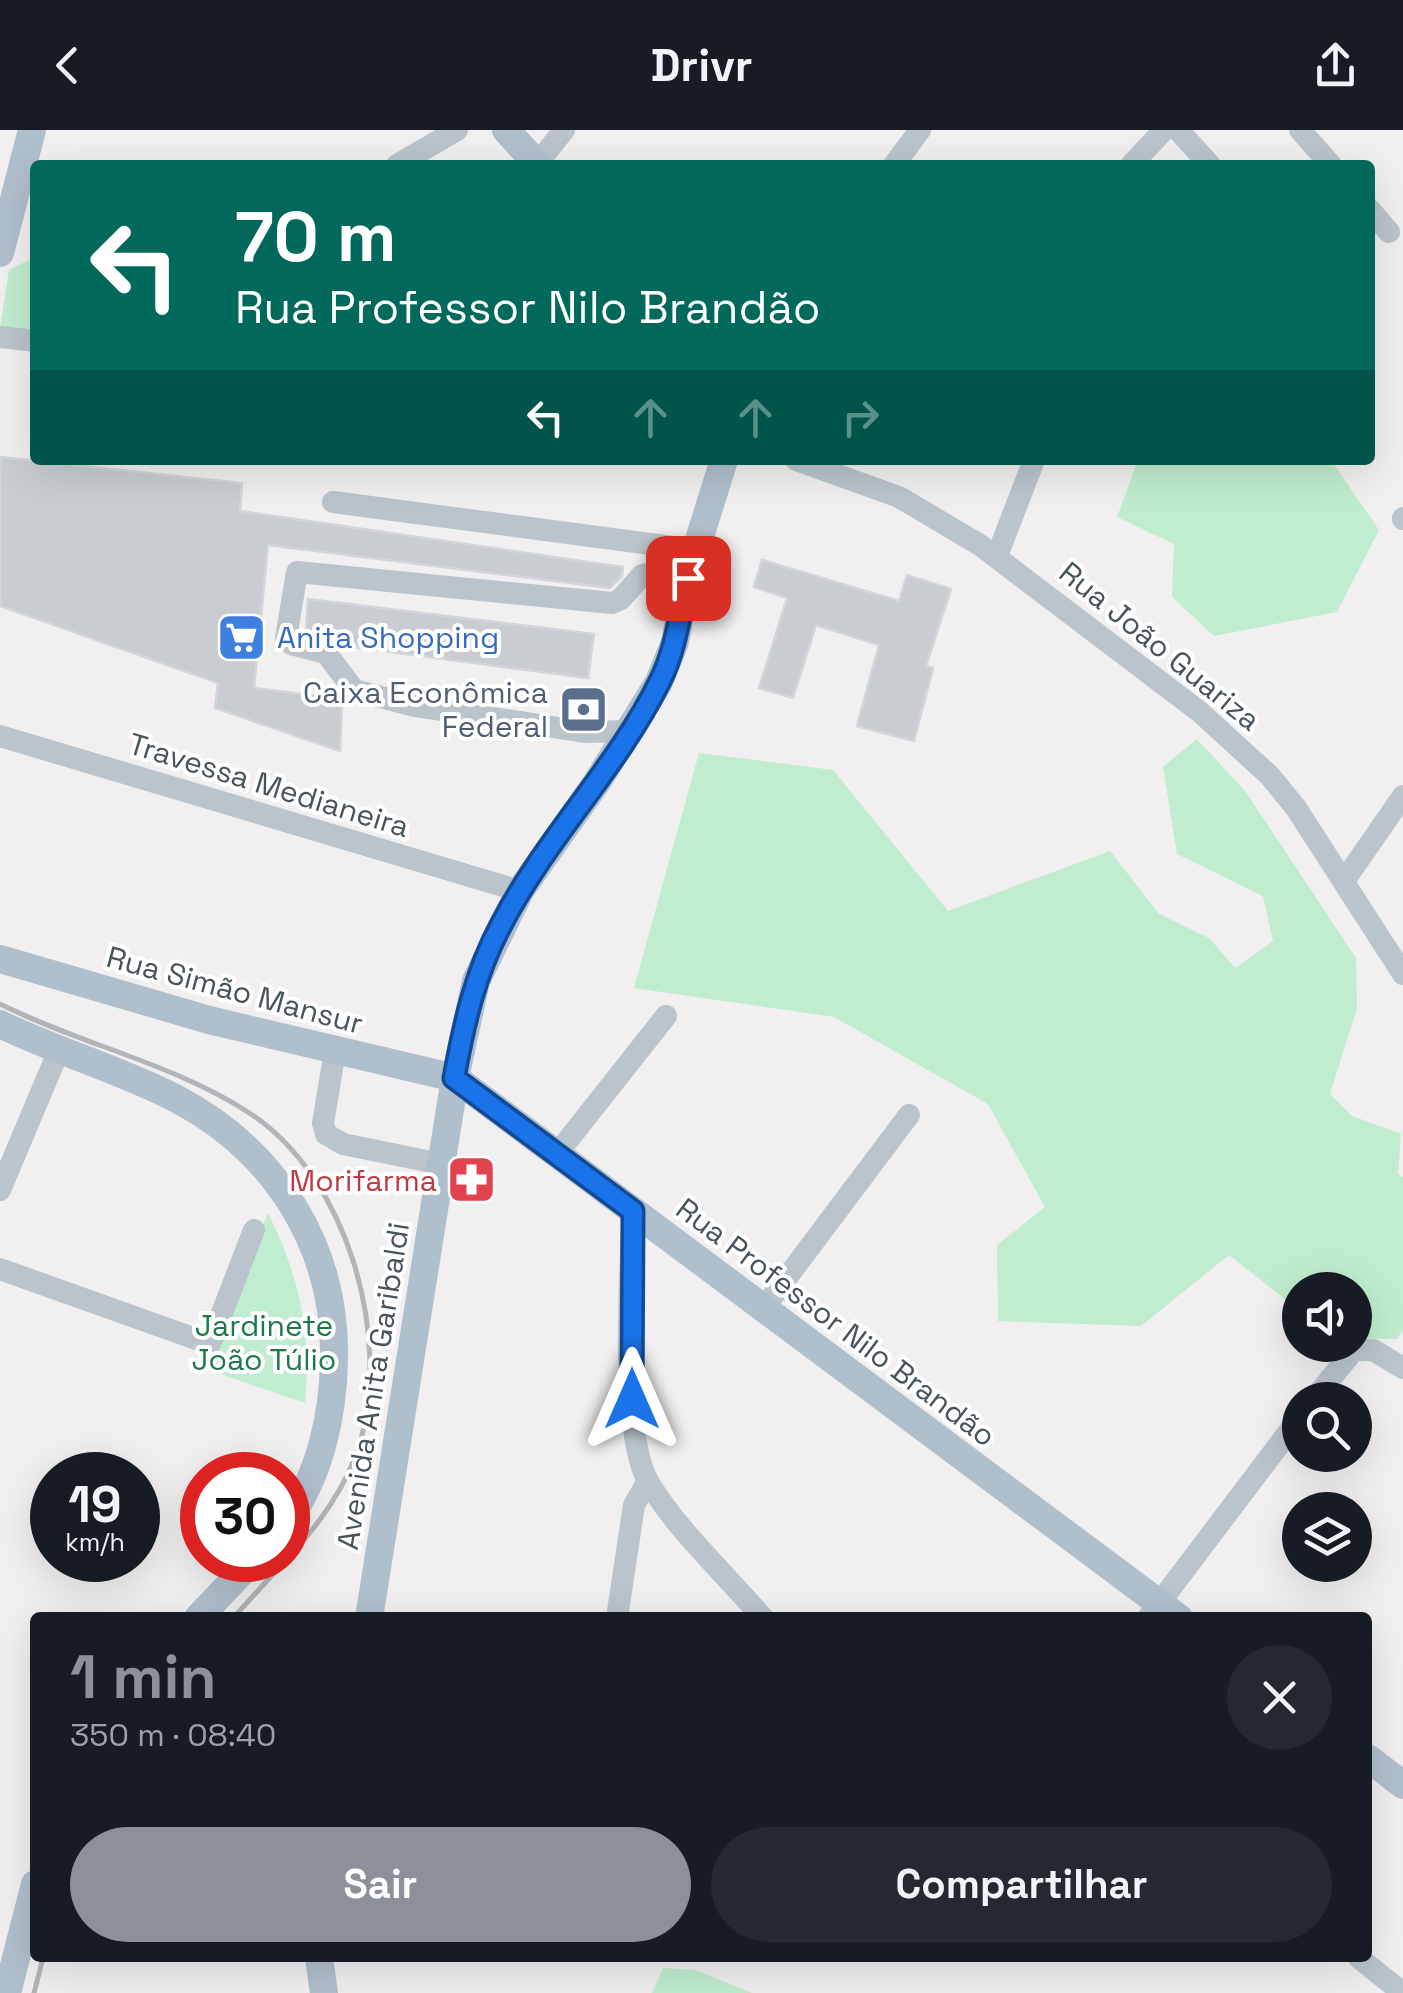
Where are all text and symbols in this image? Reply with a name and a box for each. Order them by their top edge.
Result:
text: Drivr [650,37,753,94]
icon: back [40,38,95,93]
icon: share [1308,38,1363,93]
text: 70 m [235,192,396,281]
icon: left [70,200,200,330]
text: Rua Professor Nilo Brandão [235,279,821,336]
icon: left [518,390,573,445]
icon: ahead [623,390,678,445]
icon: ahead [728,390,783,445]
icon: right [833,390,888,445]
pin [646,536,731,621]
icon: arrive [661,551,716,606]
street label: Rua João Guariza [1051,553,1269,739]
supermarket icon: Anita Shopping [216,611,268,663]
place label: Anita Shopping [277,618,499,657]
place label: Caixa Econômica Federal [303,673,548,746]
bank icon: Caixa Econômica Federal [557,683,609,735]
street label: Travessa Medianeira [124,724,414,846]
street label: Rua Simão Mansur [102,937,368,1043]
pharmacy icon: Morifarma [446,1154,498,1206]
place label: Morifarma [289,1161,437,1200]
street label: Rua Professor Nilo Brandão [668,1189,1004,1455]
street label: Avenida Anita Garibaldi [328,1220,418,1552]
map controls [1282,1272,1372,1582]
button: sound [1282,1272,1372,1362]
park label: Jardinete João Túlio [192,1306,336,1379]
position arrow [580,1347,684,1451]
button: search [1282,1382,1372,1472]
speed limit sign: 30 [180,1452,310,1582]
text: 19 [68,1473,122,1537]
button: layers [1282,1492,1372,1582]
text: km/h [65,1526,125,1558]
text: 1 min [70,1639,217,1716]
button: close [1227,1645,1332,1750]
text: 350 m · 08:40 [70,1715,276,1755]
button: Sair [70,1827,691,1942]
button: Compartilhar [711,1827,1332,1942]

